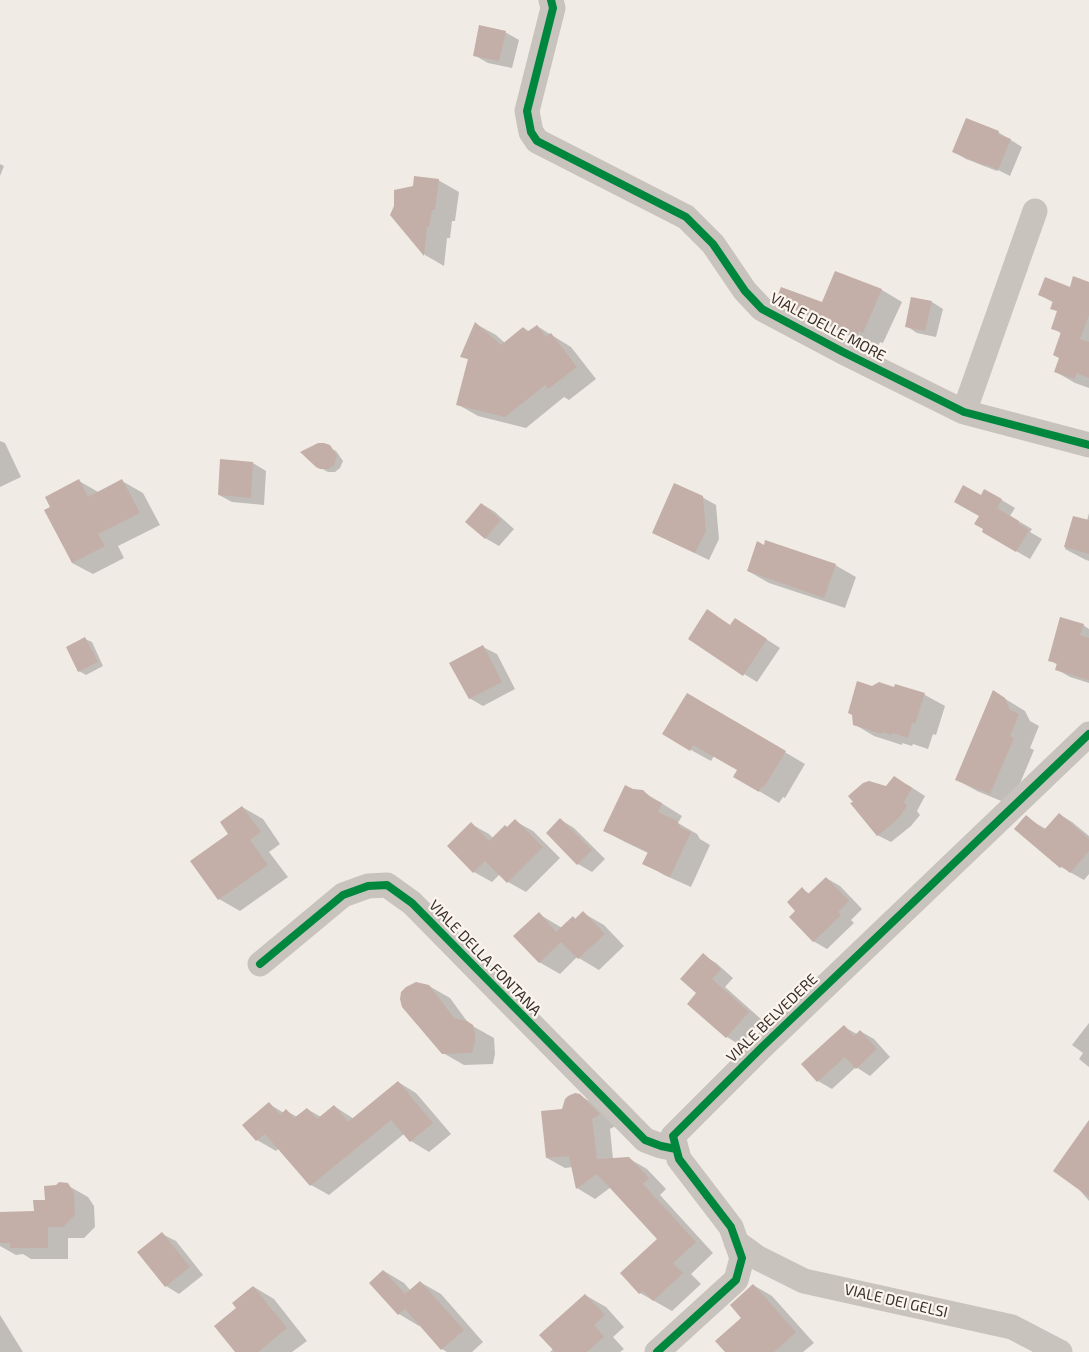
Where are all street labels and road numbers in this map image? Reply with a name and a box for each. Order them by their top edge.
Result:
street label: VIALE DELLE MORE [767,289,889,365]
street label: VIALE DELLA FONTANA [425,896,545,1020]
street label: VIALE BELVEDERE [723,970,821,1066]
street label: VIALE DEI GELSI [843,1280,949,1322]

